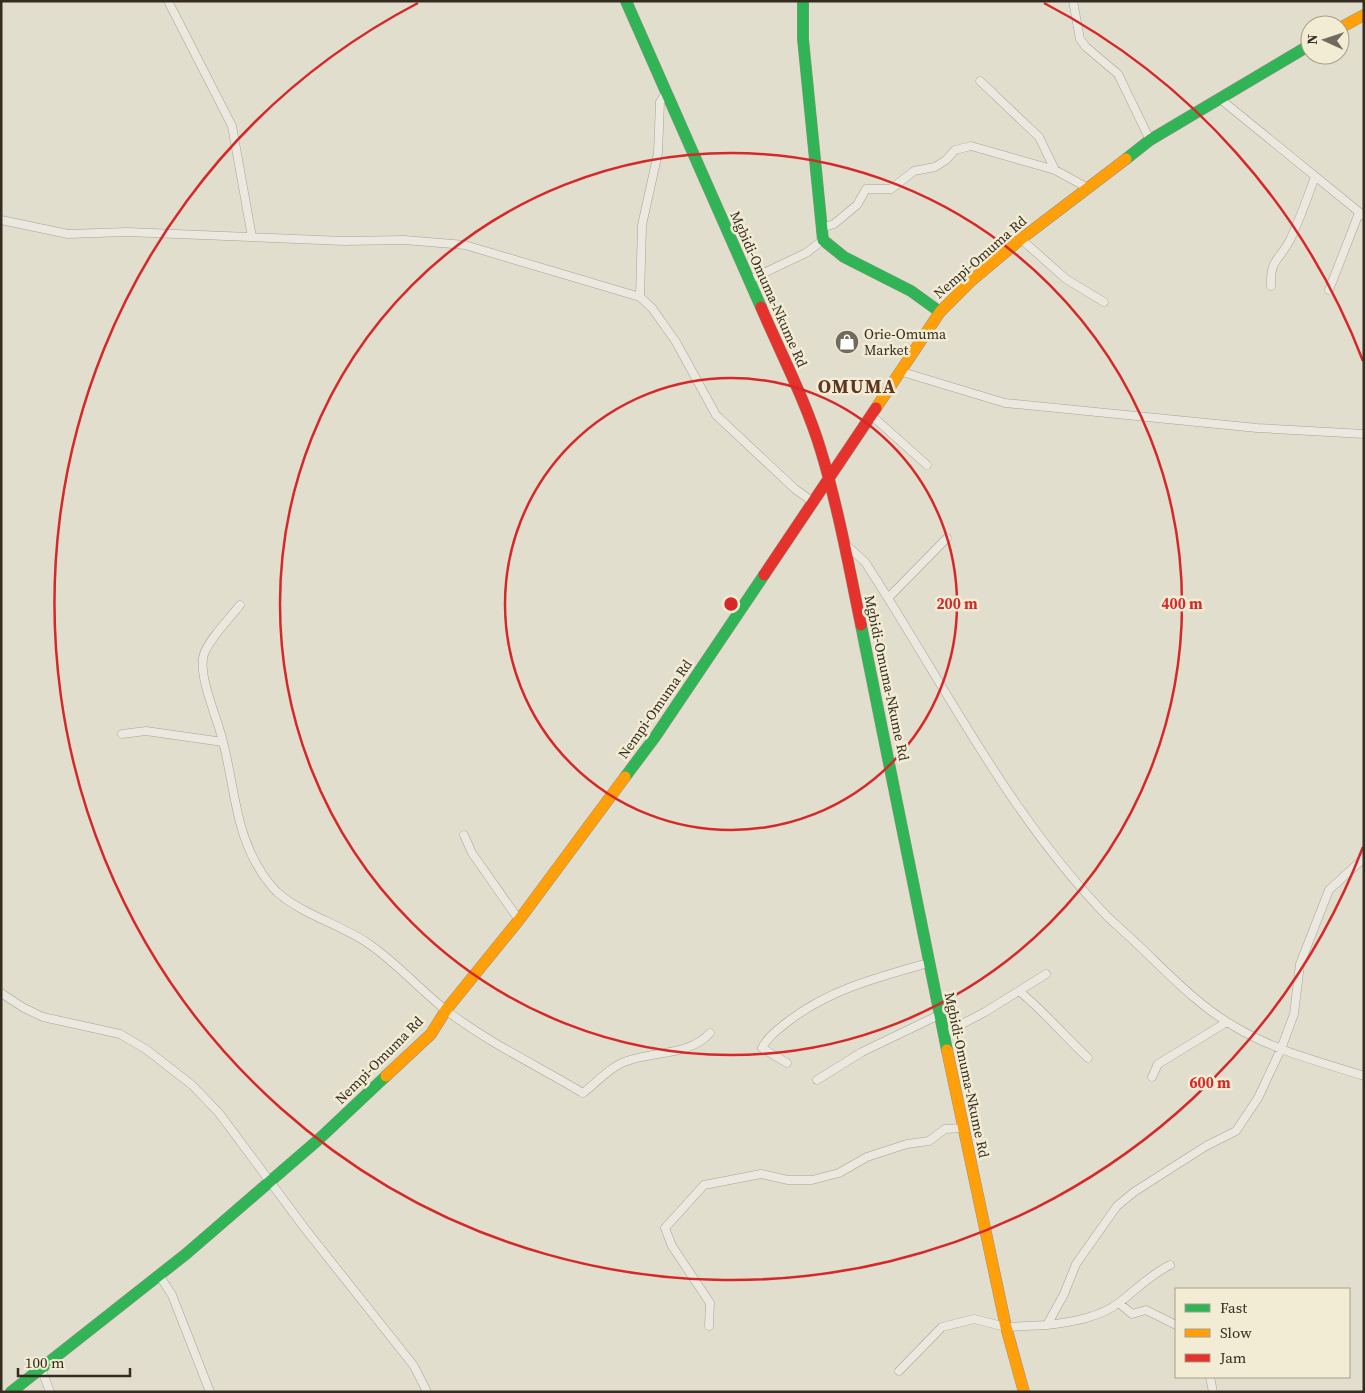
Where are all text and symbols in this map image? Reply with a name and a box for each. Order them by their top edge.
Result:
north arrow [1300,15,1350,65]
text: N [1302,34,1322,45]
street label: Mgbidi-Omuma-Nkume Rd [726,208,812,370]
street label: Nempi-Omuma Rd [929,211,1031,303]
place label: Orie-Omuma Market [864,324,947,360]
shop icon: Orie-Omuma Market [834,329,860,355]
district label: OMUMA [818,373,896,399]
street label: Mgbidi-Omuma-Nkume Rd [860,593,914,763]
text: 200 m [936,593,978,614]
text: 400 m [1161,593,1203,614]
centre of rings [722,595,740,613]
street label: Nempi-Omuma Rd [613,655,697,763]
street label: Mgbidi-Omuma-Nkume Rd [940,990,994,1160]
street label: Nempi-Omuma Rd [331,1012,427,1108]
text: 600 m [1189,1072,1231,1093]
legend [1175,1288,1350,1378]
text: Fast [1220,1297,1247,1318]
text: Slow [1220,1322,1252,1343]
scale bar [18,1346,130,1378]
text: Jam [1219,1347,1247,1368]
text: 100 m [25,1352,65,1373]

